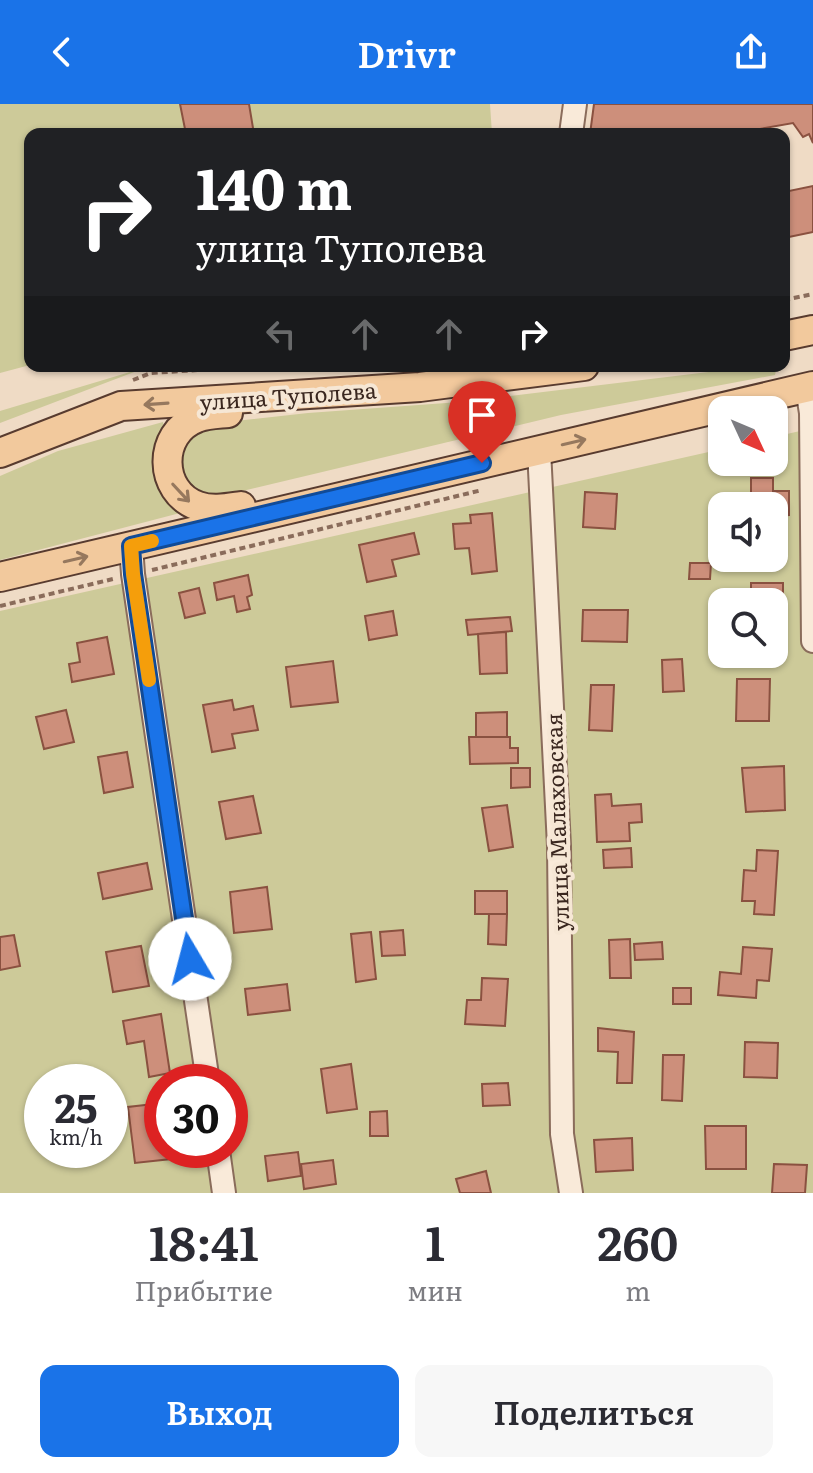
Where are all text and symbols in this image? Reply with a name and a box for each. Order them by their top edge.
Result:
text: Drivr [357,26,456,79]
icon: back [40,30,84,74]
icon: share [729,30,773,74]
text: 140 m [196,144,352,227]
icon: right [64,160,168,264]
text: улица Туполева [196,220,486,273]
icon: left [259,312,303,356]
icon: ahead [343,312,387,356]
icon: ahead [427,312,471,356]
icon: right [511,312,555,356]
street label: улица Туполева [198,372,378,418]
pin [448,381,516,463]
icon: arrive [460,393,504,437]
north arrow [708,396,788,476]
map controls [708,396,788,668]
one-way arrow [143,397,170,412]
one-way arrow [561,434,587,449]
one-way arrow [172,483,191,503]
button: sound [708,492,788,572]
one-way arrow [63,551,88,566]
button: search [708,588,788,668]
street label: улица Малаховская [536,712,576,932]
position arrow [148,917,232,1001]
speed limit sign: 30 [144,1064,248,1168]
text: 25 [54,1076,98,1135]
text: km/h [49,1121,103,1151]
text: 18:41 [149,1205,259,1276]
text: 1 [425,1205,445,1276]
text: 260 [597,1205,678,1276]
text: Прибытие [135,1270,273,1309]
text: мин [407,1270,463,1309]
text: m [625,1270,650,1309]
button: Выход [40,1365,399,1457]
button: Поделиться [415,1365,773,1457]

